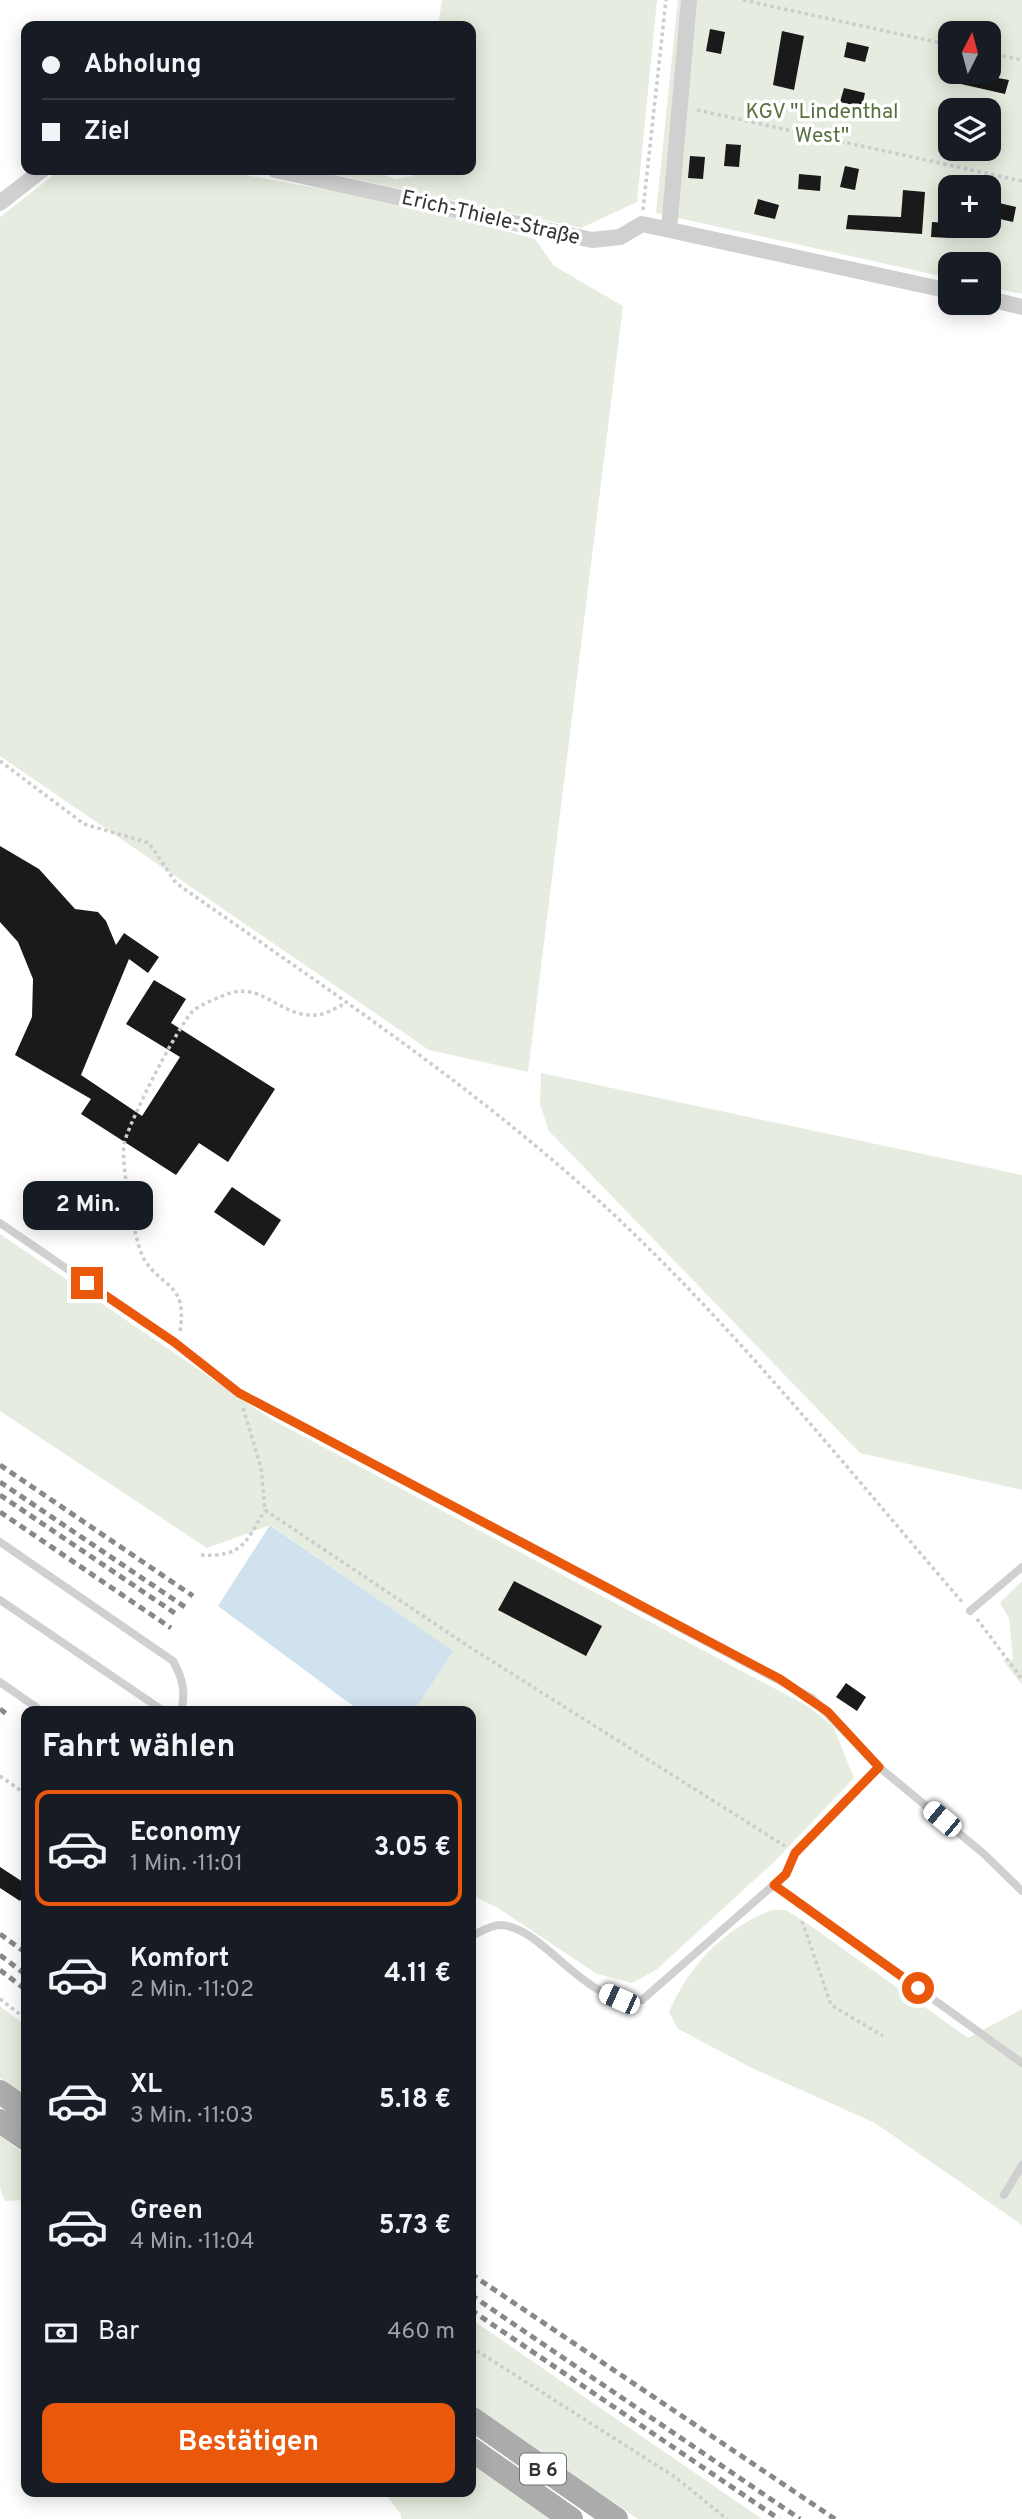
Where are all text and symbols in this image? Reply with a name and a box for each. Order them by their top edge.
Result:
north arrow [938,21,1001,84]
map controls [938,21,1001,315]
text: Abholung [84,49,201,82]
button: layers [938,98,1001,161]
park label: KGV "Lindenthal West" [745,99,899,150]
text: Ziel [84,116,130,149]
button: + [938,175,1001,238]
street label: Erich-Thiele-Straße [399,185,583,252]
button: − [938,252,1001,315]
callout: 2 Min. [22,1182,152,1230]
text: 2 Min. [56,1191,120,1220]
route end [71,1267,103,1299]
text: Fahrt wählen [42,1728,235,1768]
car [920,1797,965,1841]
icon: car [46,1817,109,1880]
text: Economy [130,1817,241,1850]
text: 3.05 € [374,1832,451,1865]
text: 1 Min. · 11:01 [130,1850,243,1879]
icon: car [46,1943,109,2006]
text: Komfort [130,1943,229,1976]
text: 4.11 € [384,1958,451,1991]
route start [902,1972,934,2004]
text: 2 Min. · 11:02 [130,1976,254,2005]
car [596,1981,643,2017]
icon: car [46,2069,109,2132]
text: XL [130,2069,162,2102]
text: 5.18 € [379,2084,451,2117]
text: 3 Min. · 11:03 [130,2102,254,2131]
icon: car [46,2195,109,2258]
text: Green [130,2195,203,2228]
text: 5.73 € [379,2210,451,2243]
text: 4 Min. · 11:04 [130,2228,255,2257]
icon: cash [42,2314,80,2352]
text: Bar [98,2316,139,2349]
text: 460 m [387,2318,455,2347]
button: Bestätigen [42,2403,455,2483]
road number: B 6 [520,2454,566,2484]

